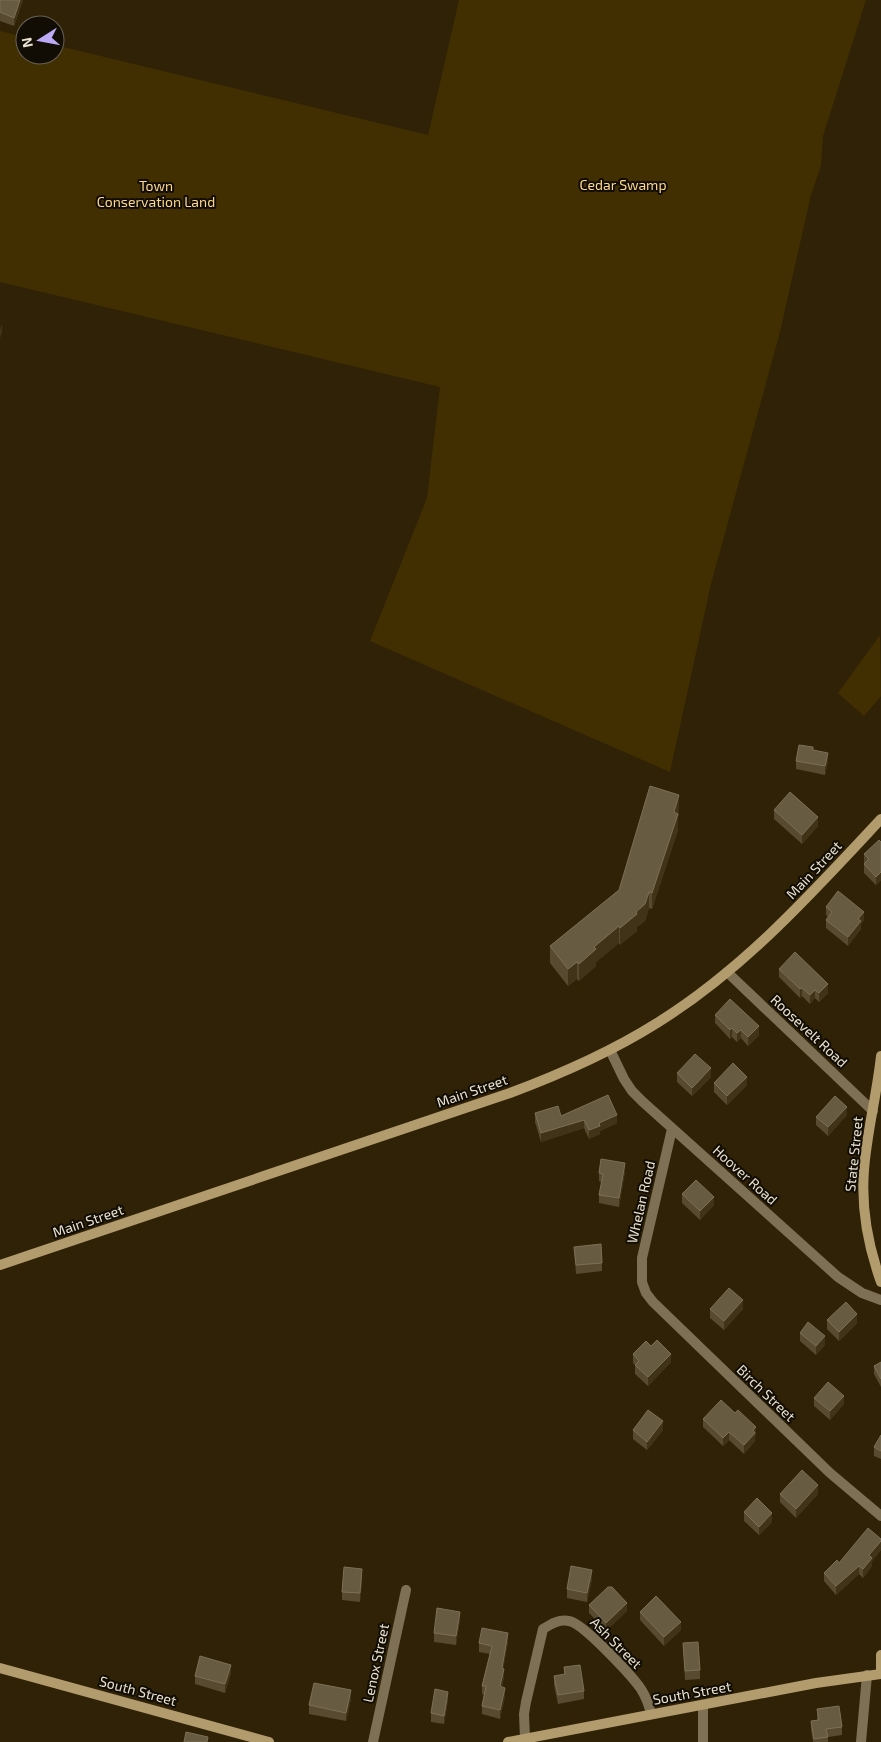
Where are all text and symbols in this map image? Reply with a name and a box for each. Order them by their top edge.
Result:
north arrow [15,15,65,65]
text: N [17,36,36,49]
park label: Cedar Swamp [580,176,667,193]
park label: Town Conservation Land [97,177,215,210]
street label: Main Street [782,837,845,902]
street label: Roosevelt Road [767,991,851,1071]
street label: Main Street [434,1071,509,1111]
street label: State Street [841,1115,866,1192]
street label: Hoover Road [710,1141,781,1208]
street label: Whelan Road [623,1159,658,1245]
street label: Main Street [50,1201,125,1241]
street label: Birch Street [734,1361,799,1425]
street label: Ash Street [587,1613,646,1672]
street label: Lenox Street [359,1622,392,1704]
street label: South Street [98,1672,179,1709]
street label: South Street [651,1677,732,1708]

